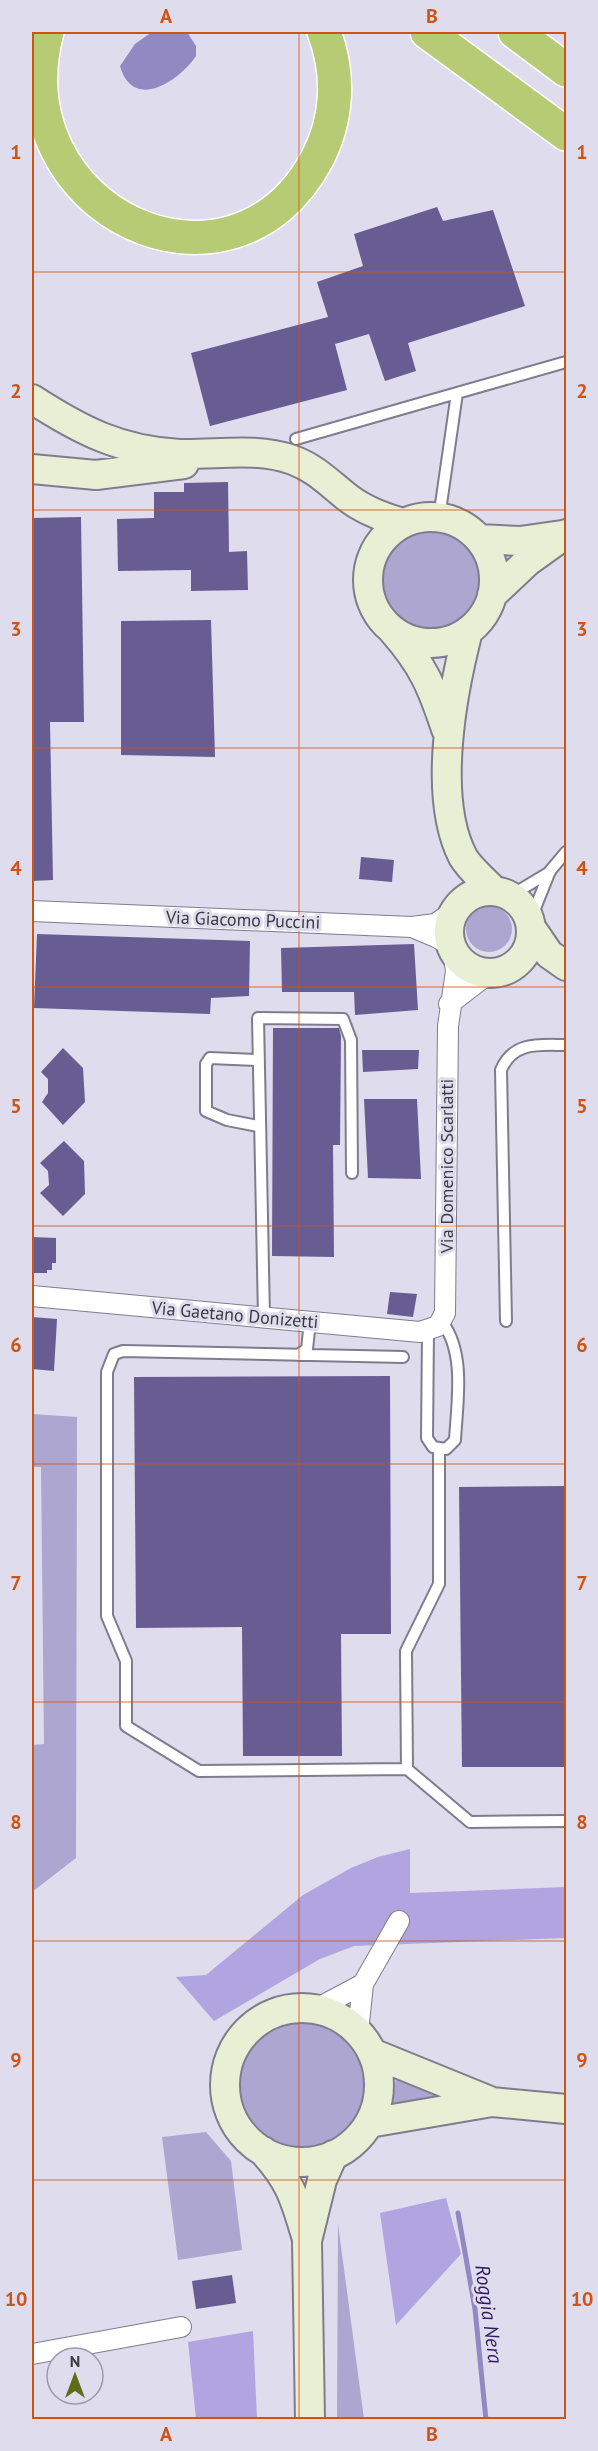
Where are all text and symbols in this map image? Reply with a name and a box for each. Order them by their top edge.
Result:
text: A [160,3,173,29]
text: B [426,3,438,29]
text: 1 [10,139,22,165]
text: 1 [576,139,588,165]
text: 2 [10,378,22,404]
text: 2 [576,378,588,404]
text: 3 [10,616,22,642]
text: 3 [576,616,588,642]
text: 4 [10,855,22,881]
text: 4 [576,855,588,881]
street label: Via Giacomo Puccini [164,905,321,934]
street label: Via Domenico Scarlatti [435,1079,458,1254]
text: 5 [10,1093,22,1119]
text: 5 [576,1093,588,1119]
street label: Via Gaetano Donizetti [150,1296,319,1333]
text: 6 [10,1332,22,1358]
text: 6 [576,1332,588,1358]
text: 7 [10,1570,22,1596]
text: 7 [576,1570,588,1596]
text: 8 [10,1809,22,1835]
text: 8 [576,1809,588,1835]
text: 9 [10,2047,22,2073]
text: 9 [576,2047,588,2073]
water label: Roggia Nera [469,2263,509,2365]
text: 10 [5,2286,27,2312]
text: 10 [571,2286,593,2312]
north arrow [45,2346,105,2406]
text: N [70,2351,80,2371]
text: A [160,2421,173,2447]
text: B [426,2421,438,2447]

